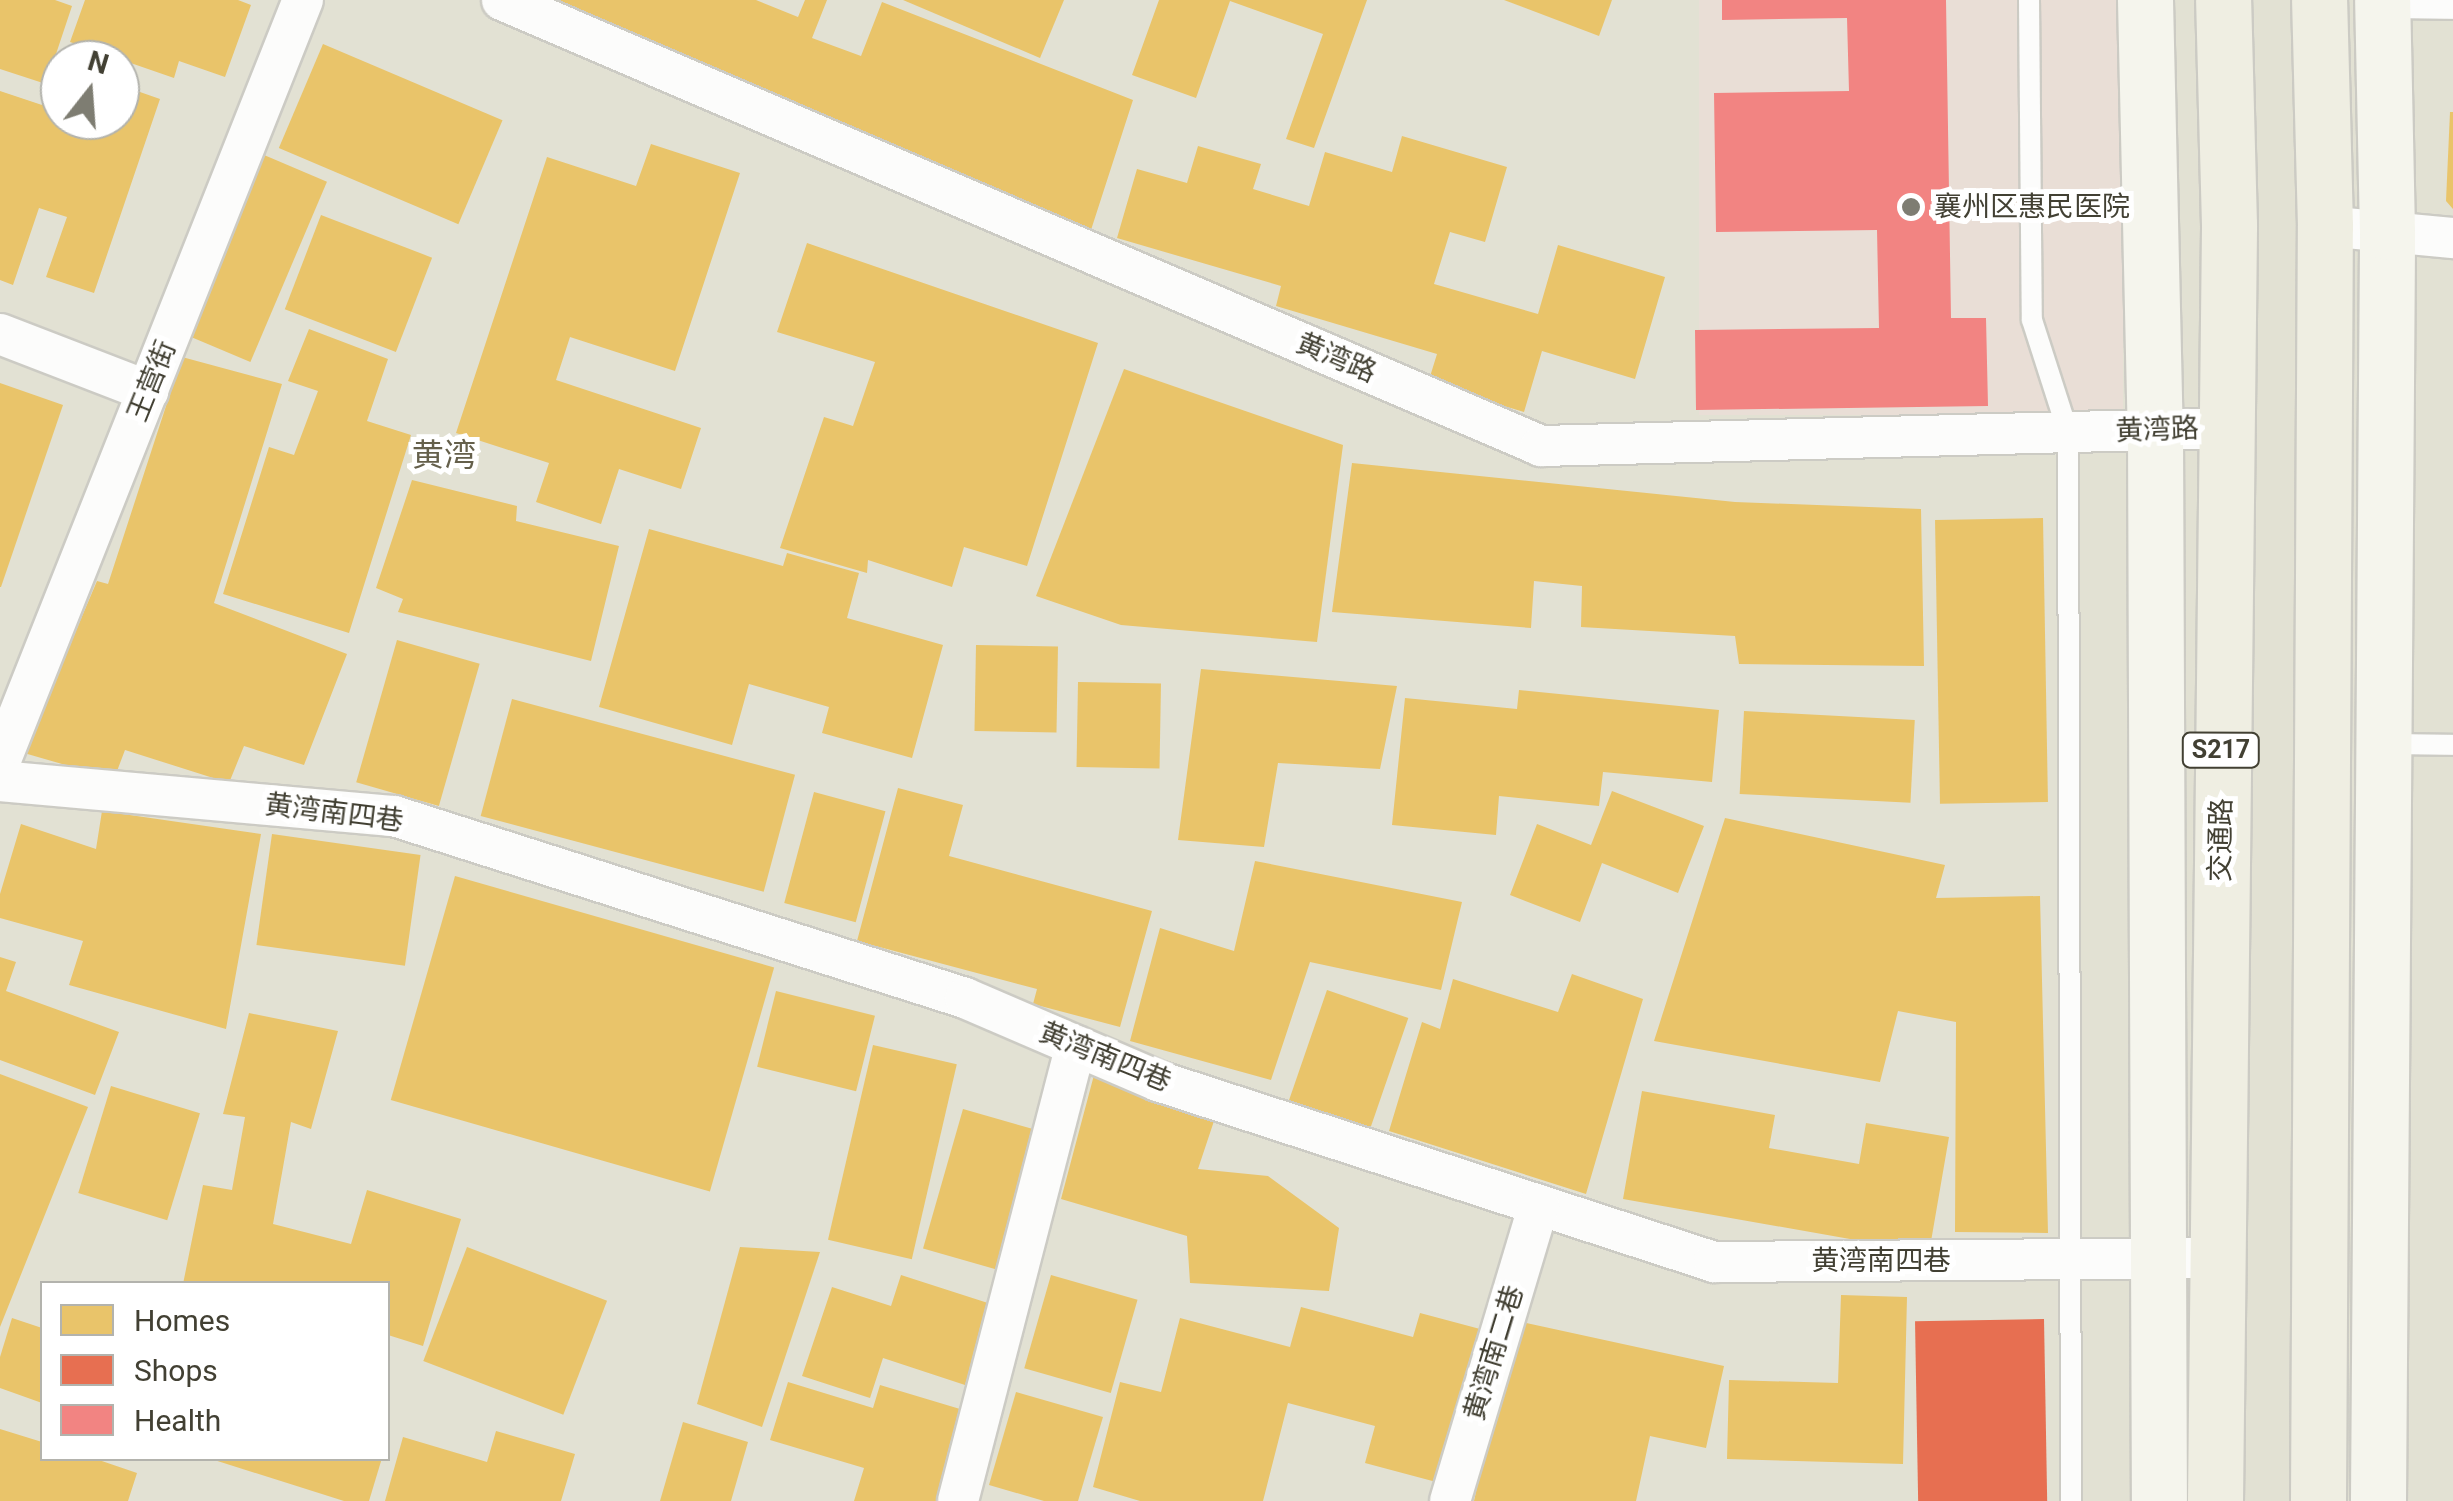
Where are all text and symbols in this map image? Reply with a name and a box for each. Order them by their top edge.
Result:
north arrow [40,40,140,140]
text: N [84,44,113,81]
place label: 襄州区惠民医院 [1934,190,2130,224]
marker: 襄州区惠民医院 [1898,194,1924,220]
street label: 黄湾路 [1291,326,1381,390]
street label: 王营街 [121,336,183,426]
street label: 黄湾路 [2114,412,2200,448]
district label: 黄湾 [412,436,476,474]
road number: S217 [2181,730,2261,770]
street label: 黄湾南四巷 [262,788,406,838]
street label: 交通路 [2203,798,2239,882]
street label: 黄湾南四巷 [1034,1015,1176,1099]
street label: 黄湾南四巷 [1811,1244,1951,1278]
legend [40,1281,390,1461]
street label: 黄湾南二巷 [1457,1281,1531,1425]
text: Homes [134,1303,230,1338]
text: Shops [134,1353,218,1388]
text: Health [134,1403,221,1438]

